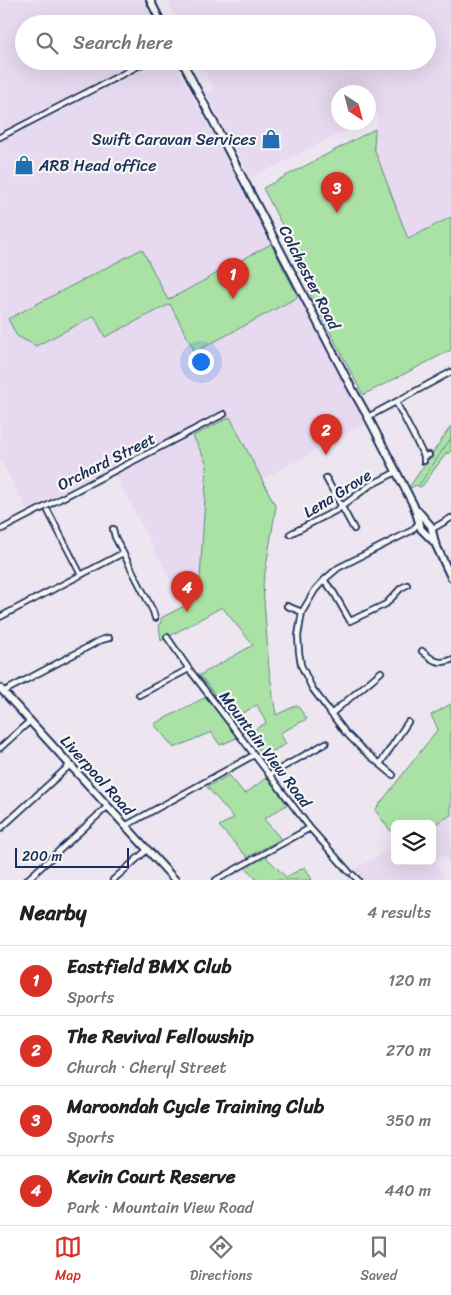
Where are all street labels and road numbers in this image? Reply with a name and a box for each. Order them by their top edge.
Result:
street label: Colchester Road [271,220,349,336]
street label: Orchard Street [52,424,160,499]
street label: Lena Grove [297,461,377,526]
street label: Mountain View Road [212,684,321,816]
street label: Liverpool Road [53,728,143,824]

